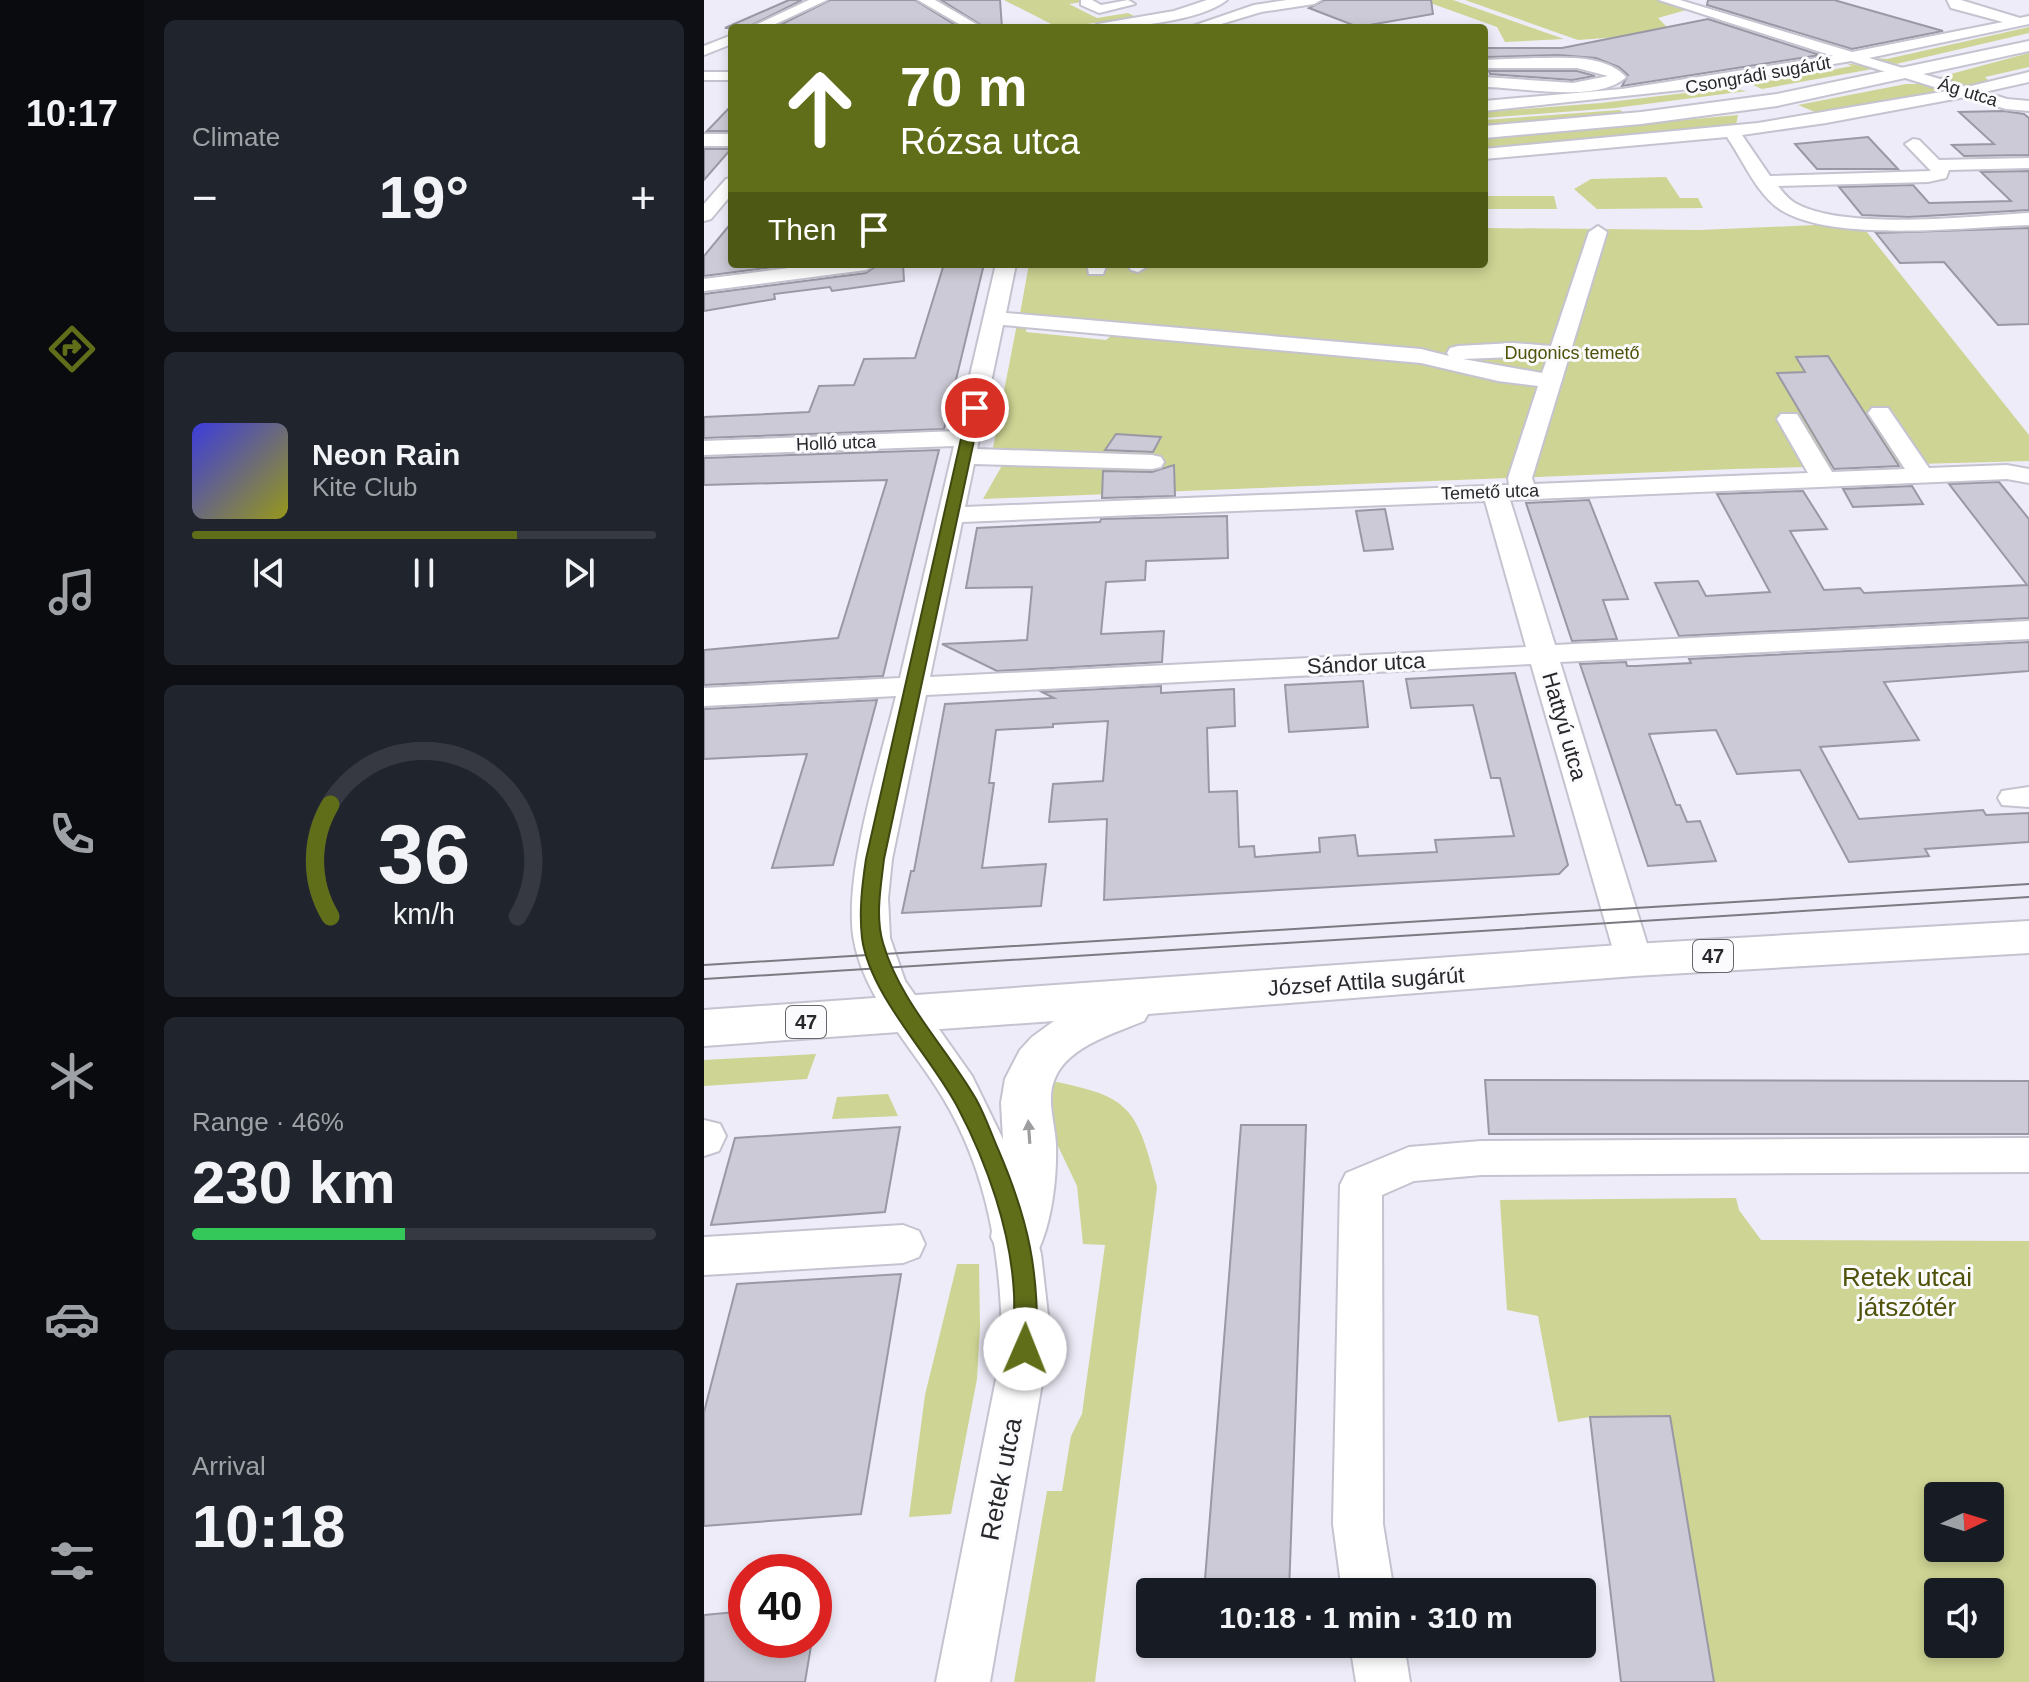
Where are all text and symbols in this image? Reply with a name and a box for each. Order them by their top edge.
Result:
street label: Csongrádi sugárút [1684,52,1832,98]
text: 70 m [900,55,1028,118]
icon: ahead [768,56,872,160]
street label: Ág utca [1936,74,2001,111]
text: 10:17 [26,93,118,134]
text: Rózsa utca [900,121,1080,162]
text: Climate [192,122,280,152]
text: 19° [379,164,469,231]
text: − [192,173,218,222]
text: + [630,173,656,222]
icon: arrive [852,208,896,252]
text: Then [768,213,836,246]
icon: directions [44,321,100,377]
park label: Dugonics temető [1504,343,1640,363]
pin [941,374,1009,442]
icon: arrive [953,386,997,430]
street label: Holló utca [796,432,877,454]
text: Neon Rain [312,438,460,471]
text: Kite Club [312,472,418,502]
street label: Temető utca [1441,480,1540,504]
icon: previous [247,551,291,595]
icon: pause [402,551,446,595]
icon: next [557,551,601,595]
icon: music [44,564,100,620]
street label: Sándor utca [1306,648,1427,679]
street label: Hattyú utca [1537,669,1592,784]
icon: phone [44,806,100,862]
text: 36 [378,808,470,901]
text: km/h [393,898,455,930]
road number: 47 [1693,940,1733,972]
street label: József Attila sugárút [1267,962,1465,1001]
road number: 47 [786,1006,826,1038]
icon: climate [44,1048,100,1104]
text: Range · 46% [192,1107,344,1137]
one-way arrow [1022,1119,1035,1144]
text: 230 km [192,1149,396,1216]
park label: Retek utcai játszótér [1842,1262,1972,1322]
icon: car [44,1291,100,1347]
position arrow [983,1307,1067,1391]
street label: Retek utca [974,1415,1028,1543]
text: Arrival [192,1451,266,1481]
north arrow [1924,1482,2004,1562]
map controls [1924,1482,2004,1658]
text: 10:18 [192,1493,345,1560]
icon: filters [44,1533,100,1589]
speed limit sign: 40 [728,1554,832,1658]
button: sound [1924,1578,2004,1658]
text: 10:18 · 1 min · 310 m [1219,1601,1513,1634]

